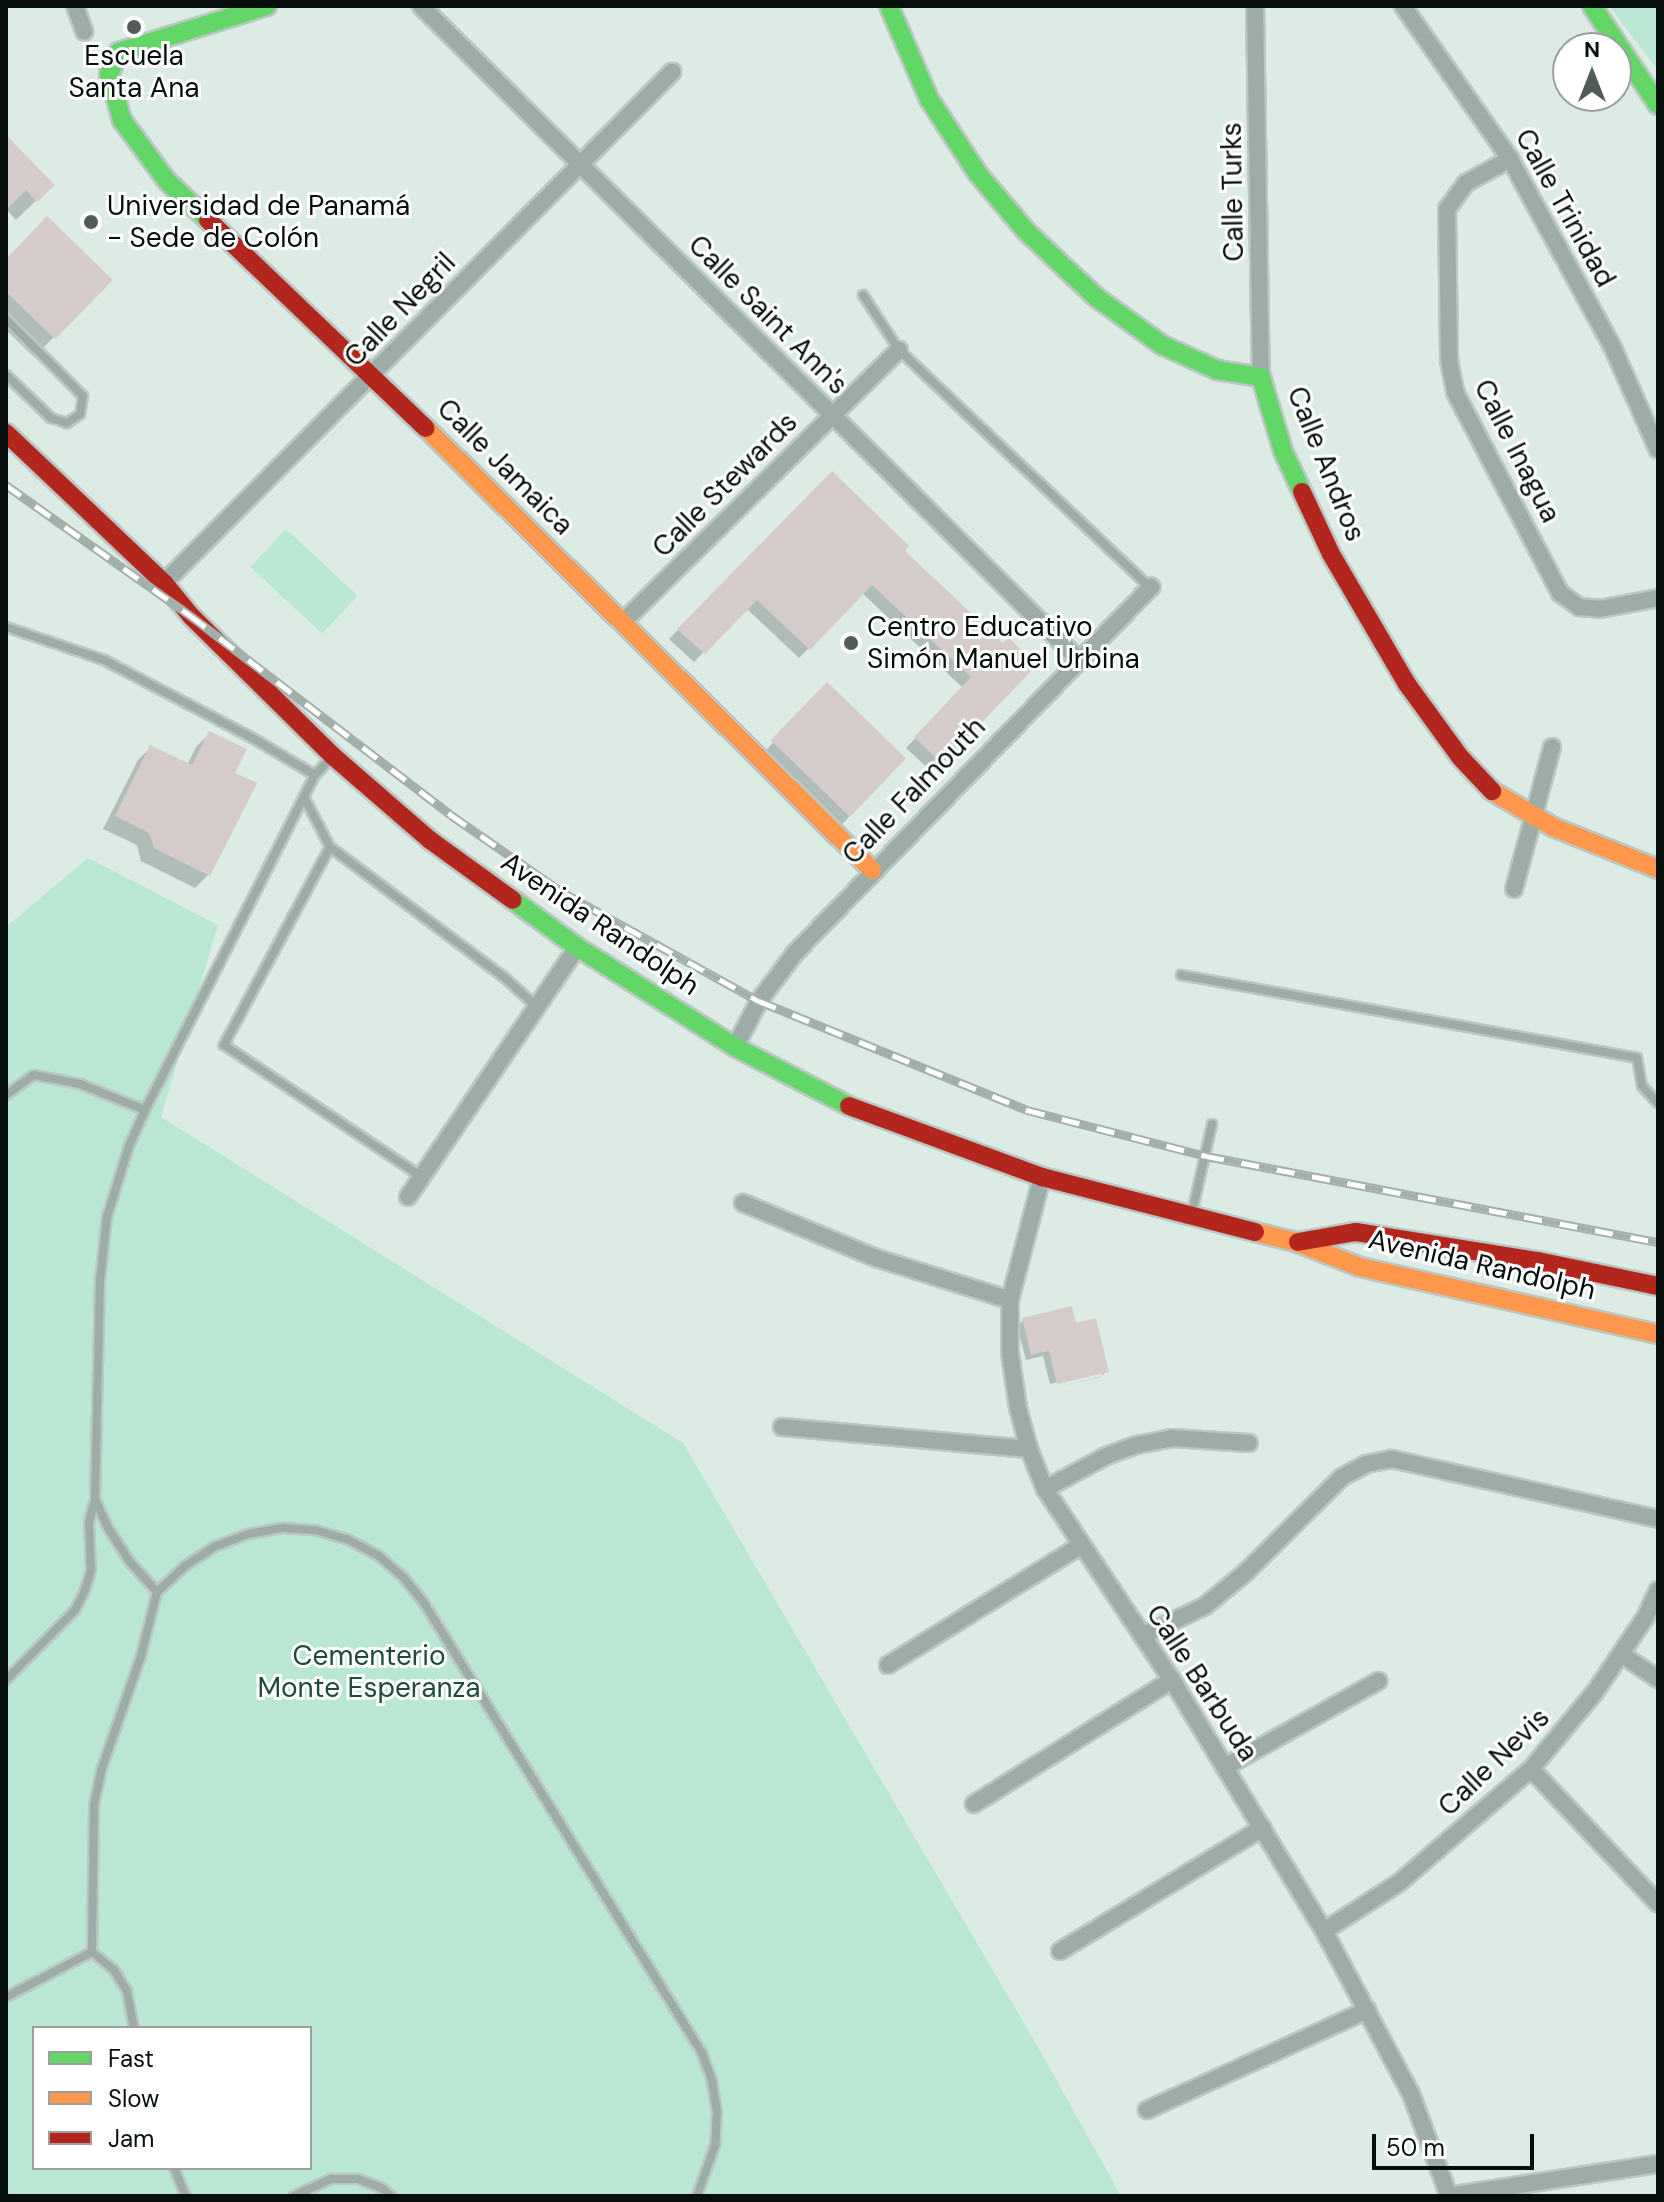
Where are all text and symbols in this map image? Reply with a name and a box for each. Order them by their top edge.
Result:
marker: Escuela Santa Ana [125,18,143,36]
north arrow [1552,32,1632,112]
text: N [1584,35,1600,64]
place label: Escuela Santa Ana [68,39,200,105]
street label: Calle Turks [1215,122,1251,262]
street label: Calle Trinidad [1508,123,1622,293]
place label: Universidad de Panamá - Sede de Colón [107,189,410,255]
marker: Universidad de Panamá - Sede de Colón [82,213,100,231]
street label: Calle Saint Ann's [681,228,855,402]
street label: Calle Negril [337,246,463,374]
street label: Calle Inagua [1467,374,1567,528]
street label: Calle Andros [1280,382,1372,546]
street label: Calle Jamaica [430,392,580,542]
street label: Calle Stewards [646,406,804,564]
place label: Centro Educativo Simón Manuel Urbina [867,610,1140,676]
marker: Centro Educativo Simón Manuel Urbina [842,634,860,652]
street label: Calle Falmouth [835,711,993,871]
street label: Avenida Randolph [495,845,705,1003]
street label: Avenida Randolph [1365,1223,1599,1307]
street label: Calle Barbuda [1139,1598,1265,1768]
park label: Cementerio Monte Esperanza [257,1639,481,1705]
street label: Calle Nevis [1431,1701,1557,1823]
legend [32,2026,312,2170]
text: Fast [108,2043,154,2074]
text: Slow [108,2083,159,2114]
scale bar [1376,2118,1538,2168]
text: Jam [108,2123,154,2154]
text: 50 m [1386,2132,1445,2163]

